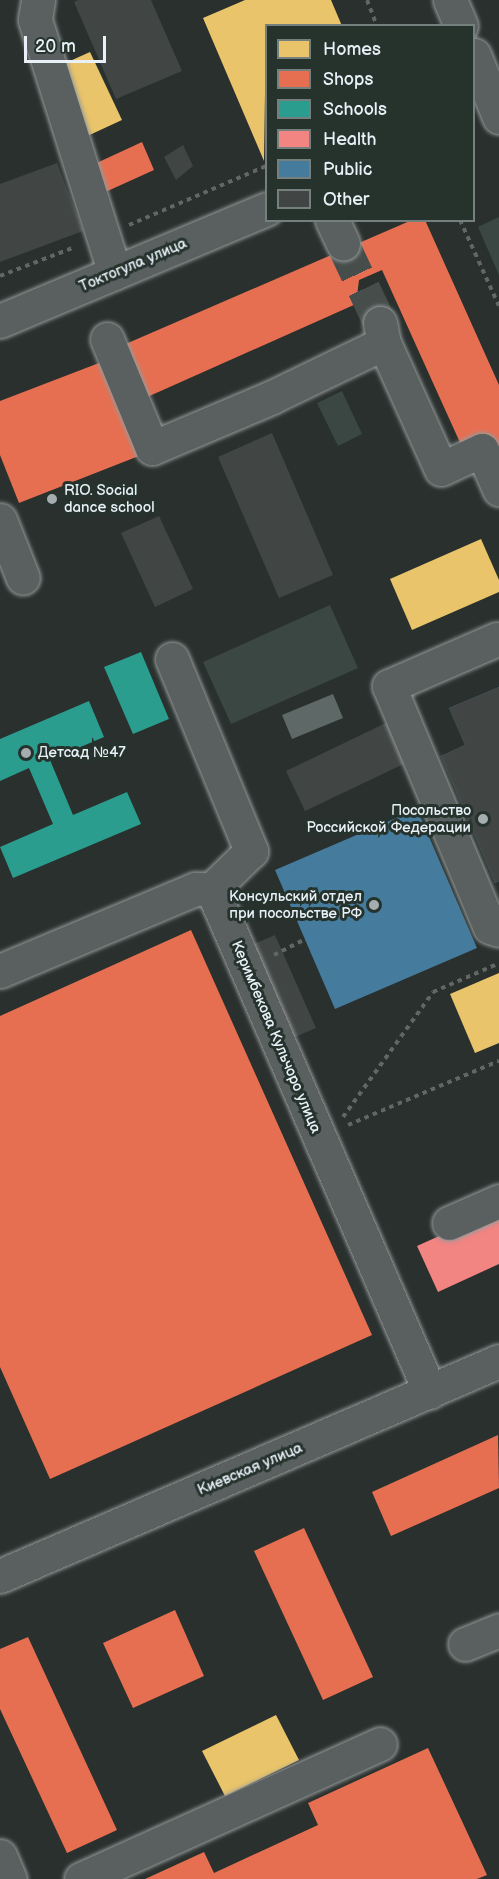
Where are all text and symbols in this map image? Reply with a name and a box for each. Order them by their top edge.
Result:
scale bar [27,24,110,62]
legend [265,24,475,222]
text: 20 m [35,36,76,57]
text: Homes [323,39,381,60]
text: Shops [323,69,373,90]
text: Schools [323,99,387,120]
text: Health [323,129,377,150]
text: Public [323,159,372,180]
text: Other [323,189,369,210]
street label: Токтогула улица [77,234,189,296]
place label: RIO. Social dance school [64,481,155,516]
marker: RIO. Social dance school [45,492,59,506]
place label: Детсад №47 [38,744,126,762]
marker: Детсад №47 [19,746,33,760]
place label: Посольство Российской Федерации [306,801,471,836]
marker: Посольство Российской Федерации [476,812,490,826]
place label: Консульский отдел при посольстве РФ [229,887,362,922]
marker: Консульский отдел при посольстве РФ [367,898,381,912]
street label: Керимбекова Кульчоро улица [227,938,325,1136]
street label: Киевская улица [195,1439,305,1499]

